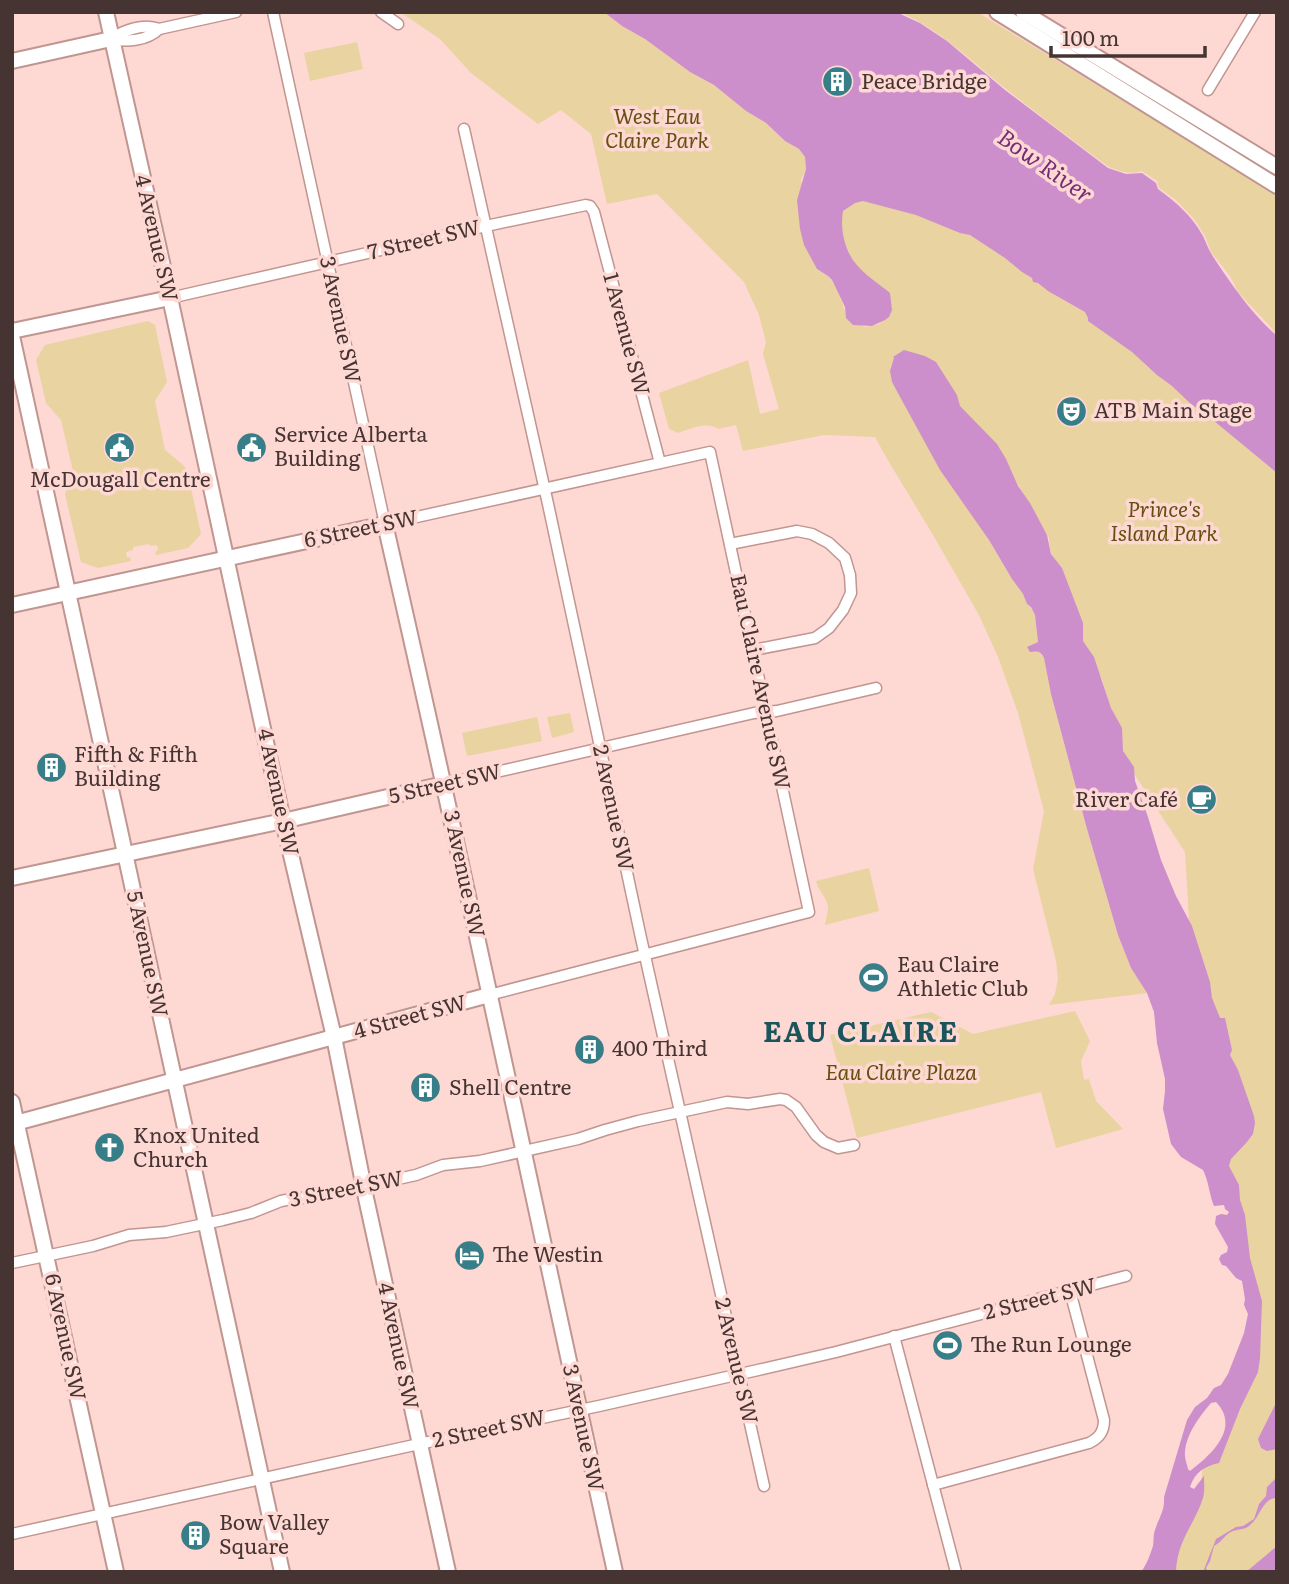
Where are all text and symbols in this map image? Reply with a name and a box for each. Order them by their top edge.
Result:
scale bar [1051,14,1205,58]
text: 100 m [1062,21,1119,52]
place label: Peace Bridge [861,64,987,95]
building icon: Peace Bridge [821,65,855,99]
park label: West Eau Claire Park [605,99,709,154]
water label: Bow River [992,119,1100,210]
street label: 4 Avenue SW [129,171,188,304]
street label: 7 Street SW [364,210,483,266]
street label: 3 Avenue SW [314,253,371,386]
street label: 1 Avenue SW [597,268,660,398]
place label: ATB Main Stage [1094,393,1252,424]
theatre icon: ATB Main Stage [1054,394,1088,428]
place label: Service Alberta Building [274,417,428,472]
public building icon: Service Alberta Building [234,430,268,464]
public building icon: McDougall Centre [103,431,137,465]
place label: McDougall Centre [29,462,211,493]
park label: Prince's Island Park [1110,492,1218,547]
street label: 6 Street SW [301,499,420,554]
street label: Eau Claire Avenue SW [724,571,800,792]
street label: 4 Avenue SW [252,725,309,858]
place label: Fifth & Fifth Building [74,737,198,792]
street label: 2 Avenue SW [587,742,644,873]
building icon: Fifth & Fifth Building [34,750,68,784]
street label: 5 Street SW [385,754,504,810]
place label: River Café [1075,782,1178,813]
cafe icon: River Café [1184,783,1218,817]
street label: 3 Avenue SW [438,807,495,940]
street label: 5 Avenue SW [121,888,178,1020]
place label: Eau Claire Athletic Club [897,947,1028,1002]
sports icon: Eau Claire Athletic Club [857,960,891,994]
street label: 4 Street SW [350,985,469,1045]
district label: EAU CLAIRE [763,1009,959,1051]
place label: 400 Third [612,1031,708,1062]
building icon: 400 Third [572,1032,606,1066]
park label: Eau Claire Plaza [825,1055,977,1086]
place label: Shell Centre [449,1070,572,1101]
building icon: Shell Centre [409,1071,443,1105]
place label: Knox United Church [133,1118,260,1173]
church icon: Knox United Church [93,1131,127,1165]
street label: 3 Street SW [286,1160,405,1213]
place label: The Westin [492,1237,603,1268]
hotel icon: The Westin [452,1238,486,1272]
street label: 2 Street SW [980,1268,1099,1325]
street label: 6 Avenue SW [39,1270,96,1403]
street label: 4 Avenue SW [372,1279,429,1412]
street label: 2 Avenue SW [709,1294,768,1426]
place label: The Run Lounge [970,1327,1132,1358]
sports icon: The Run Lounge [930,1328,964,1362]
street label: 3 Avenue SW [557,1361,614,1494]
street label: 2 Street SW [429,1399,548,1454]
place label: Bow Valley Square [219,1505,330,1560]
building icon: Bow Valley Square [179,1518,213,1552]

